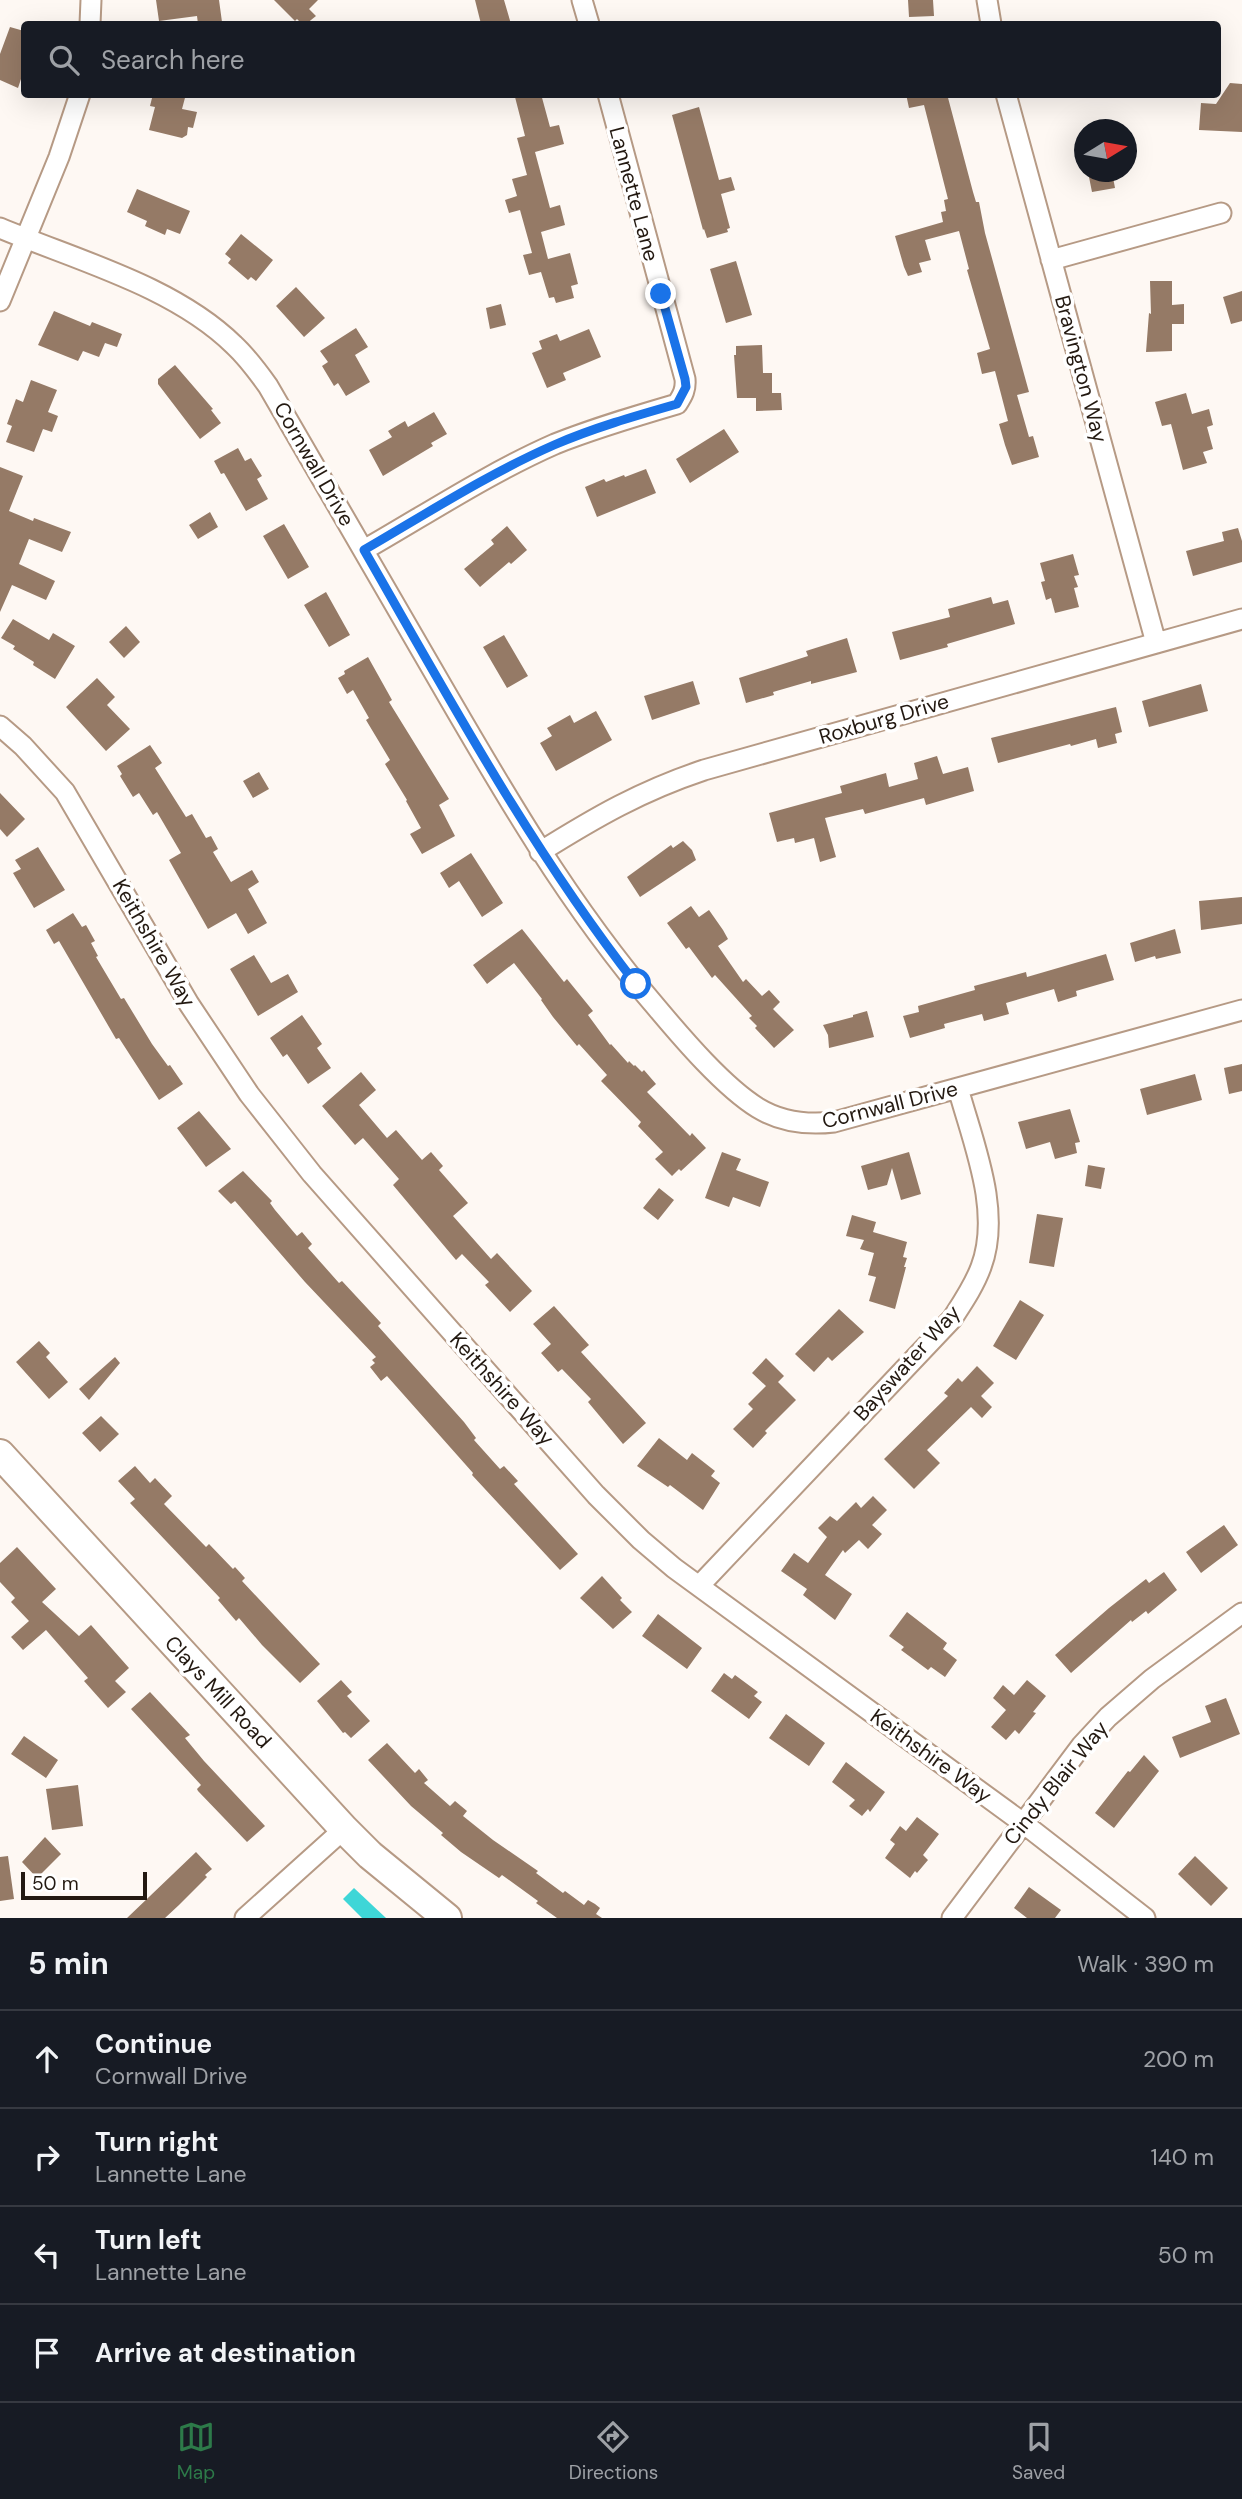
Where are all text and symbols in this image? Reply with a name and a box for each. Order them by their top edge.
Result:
search box [21,21,1221,98]
icon: search [45,41,83,79]
text: Search here [101,43,244,77]
north arrow [1074,119,1137,182]
street label: Lannette Lane [603,124,665,264]
route end [645,278,676,309]
street label: Bravington Way [1048,292,1114,446]
street label: Cornwall Drive [267,397,361,531]
street label: Roxburg Drive [816,687,952,751]
street label: Keithshire Way [106,874,202,1012]
route start [620,968,651,999]
street label: Cornwall Drive [819,1075,961,1135]
street label: Bayswater Way [847,1299,967,1427]
street label: Keithshire Way [444,1326,561,1452]
street label: Clays Mill Road [158,1630,278,1754]
street label: Keithshire Way [865,1703,998,1810]
street label: Cindy Blair Way [997,1715,1115,1851]
scale bar [21,1869,147,1901]
text: 50 m [32,1871,79,1896]
text: 5 min [28,1944,109,1983]
text: Walk · 390 m [1077,1949,1214,1979]
text: Continue [95,2027,212,2061]
icon: ahead [28,2040,66,2078]
text: 200 m [1143,2044,1214,2074]
text: Cornwall Drive [95,2061,247,2091]
text: Turn right [95,2125,219,2159]
icon: right [28,2138,66,2176]
text: 140 m [1151,2142,1214,2172]
text: Lannette Lane [95,2159,247,2189]
text: Turn left [95,2223,202,2257]
icon: left [28,2236,66,2274]
text: 50 m [1158,2240,1214,2270]
text: Lannette Lane [95,2257,247,2287]
icon: arrive [28,2334,66,2372]
text: Arrive at destination [95,2336,356,2370]
tab: Map [177,2418,215,2485]
tab: Directions [569,2418,658,2485]
tab: Saved [1012,2418,1065,2485]

